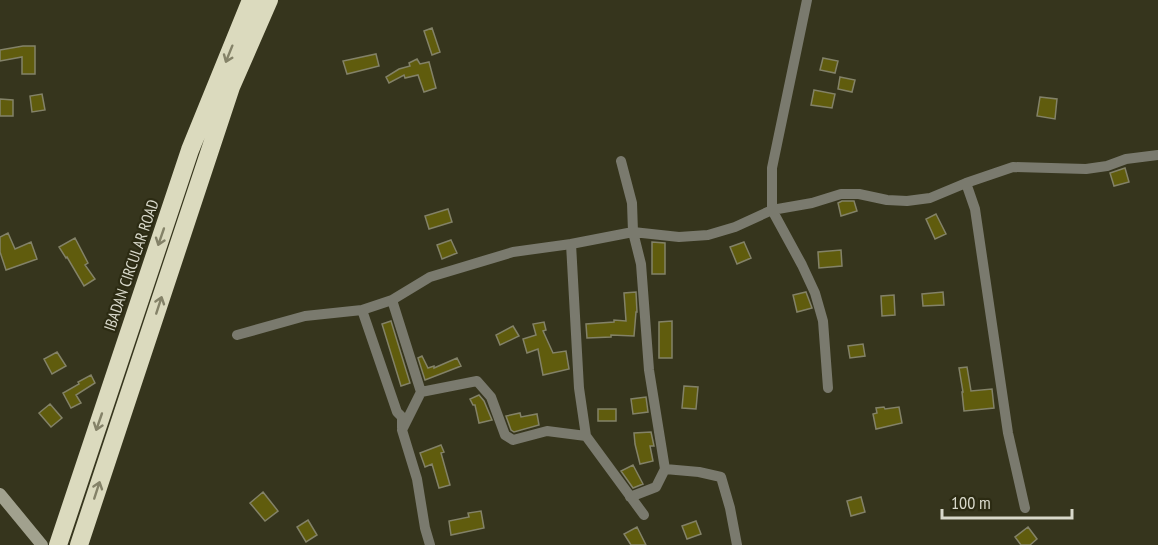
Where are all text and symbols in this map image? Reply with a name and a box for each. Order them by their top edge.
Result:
one-way arrow [223,44,234,63]
street label: IBADAN CIRCULAR ROAD [99,197,163,333]
one-way arrow [155,227,166,246]
one-way arrow [154,296,165,314]
one-way arrow [93,412,104,431]
one-way arrow [92,480,103,499]
scale bar [942,482,1072,520]
text: 100 m [951,491,991,514]

